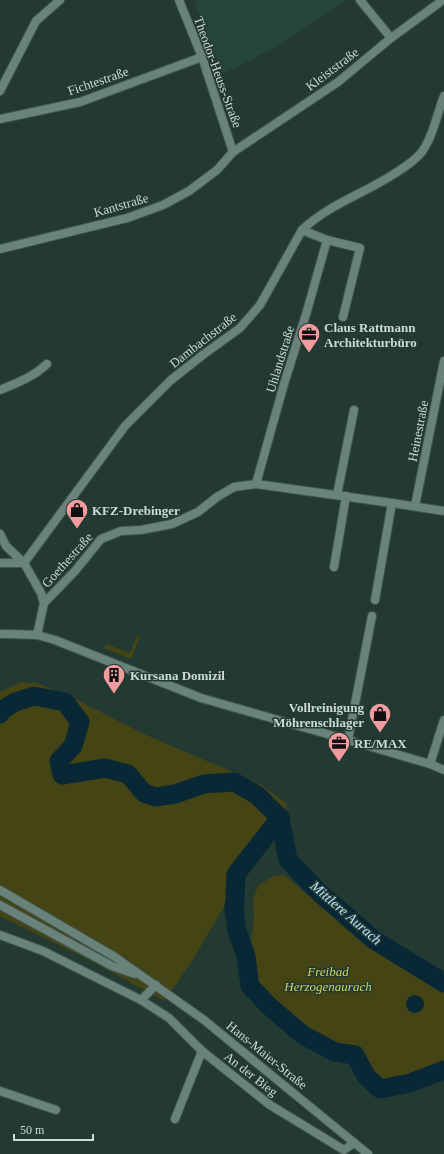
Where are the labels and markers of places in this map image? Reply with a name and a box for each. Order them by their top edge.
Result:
place label: Claus Rattmann Architekturbüro [324,320,417,350]
office icon: Claus Rattmann Architekturbüro [296,321,322,354]
shop icon: KFZ-Drebinger [64,497,90,530]
place label: KFZ-Drebinger [92,503,180,518]
building icon: Kursana Domizil [101,662,127,695]
place label: Kursana Domizil [130,668,225,683]
place label: Vollreinigung Möhrenschlager [273,700,364,730]
shop icon: Vollreinigung Möhrenschlager [367,701,393,734]
office icon: RE/MAX [326,730,352,763]
place label: RE/MAX [354,736,407,751]

